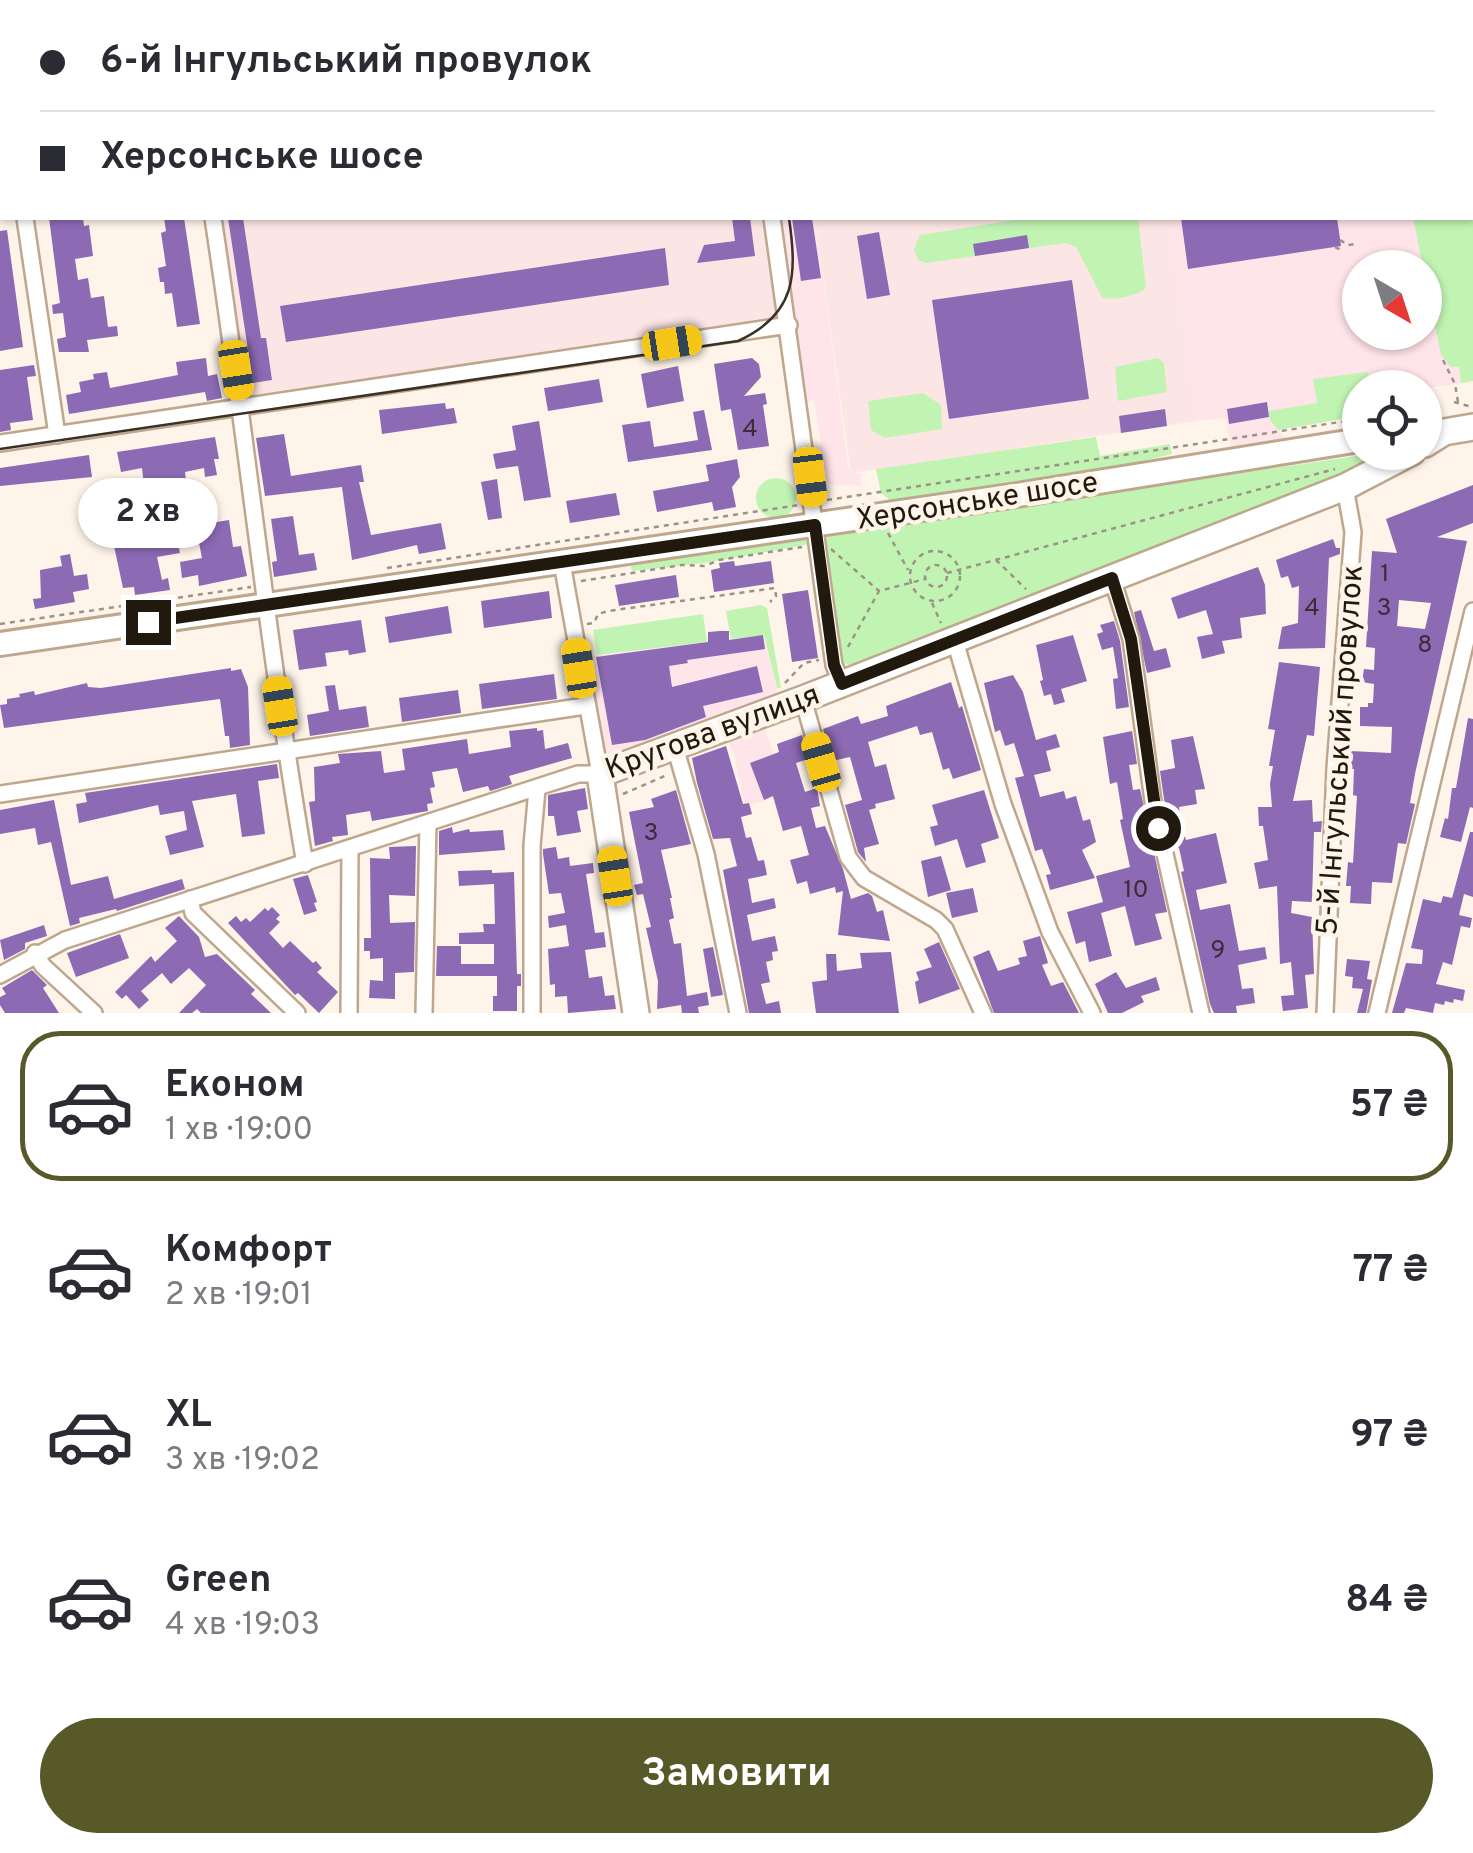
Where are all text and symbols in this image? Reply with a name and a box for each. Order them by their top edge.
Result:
text: 6-й Інгульський провулок [100,38,592,87]
text: Херсонське шосе [100,134,424,183]
north arrow [1342,250,1442,350]
map controls [1342,250,1442,470]
car [640,323,704,363]
car [216,338,256,402]
button: locate [1342,370,1442,470]
house number: 4 [742,414,758,446]
car [791,445,829,509]
street label: Херсонське шосе [854,465,1101,540]
callout: 2 хв [78,477,218,547]
text: 2 хв [115,493,181,533]
house number: 1 [1380,559,1390,591]
street label: 5-й Інгульський провулок [1310,564,1373,937]
house number: 4 [1304,593,1320,625]
house number: 3 [1376,593,1392,625]
route end [126,600,171,645]
house number: 8 [1417,630,1433,662]
car [559,636,599,700]
car [260,674,300,738]
street label: Кругова вулиця [601,677,825,789]
car [798,729,844,795]
route start [1136,806,1181,851]
house number: 3 [643,818,659,850]
car [595,844,635,908]
house number: 10 [1123,875,1149,907]
house number: 9 [1211,935,1225,967]
icon: car [45,1061,135,1151]
text: Економ [165,1062,304,1111]
text: 57 ₴ [1350,1082,1428,1131]
text: 1 хв · 19:00 [165,1111,313,1151]
icon: car [45,1226,135,1316]
text: Комфорт [165,1227,332,1276]
text: 77 ₴ [1353,1247,1428,1296]
text: 2 хв · 19:01 [165,1276,312,1316]
icon: car [45,1391,135,1481]
text: XL [165,1392,212,1441]
text: 97 ₴ [1350,1412,1428,1461]
text: 3 хв · 19:02 [165,1441,320,1481]
icon: car [45,1556,135,1646]
text: Green [165,1557,271,1606]
text: 84 ₴ [1345,1577,1428,1626]
text: 4 хв · 19:03 [165,1606,320,1646]
button: Замовити [40,1718,1433,1833]

